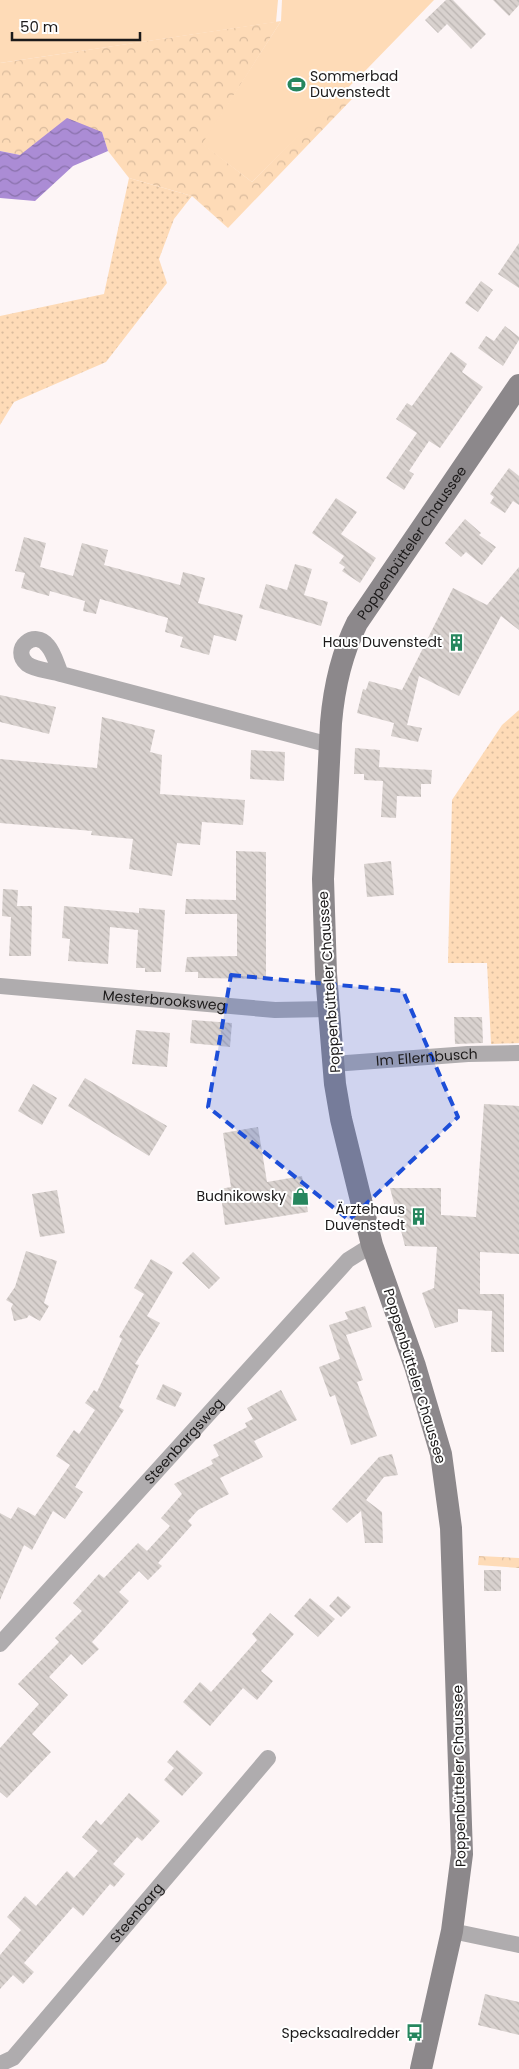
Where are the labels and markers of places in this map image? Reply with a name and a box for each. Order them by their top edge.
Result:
place label: Sommerbad Duvenstedt [310,66,398,102]
sports icon: Sommerbad Duvenstedt [286,74,306,94]
place label: Haus Duvenstedt [323,632,442,652]
building icon: Haus Duvenstedt [446,632,466,652]
place label: Budnikowsky [197,1186,286,1206]
shop icon: Budnikowsky [290,1186,310,1206]
place label: Ärztehaus Duvenstedt [325,1199,405,1235]
building icon: Ärztehaus Duvenstedt [409,1207,429,1227]
place label: Specksaalredder [282,2023,400,2043]
bus stop icon: Specksaalredder [404,2023,424,2043]

